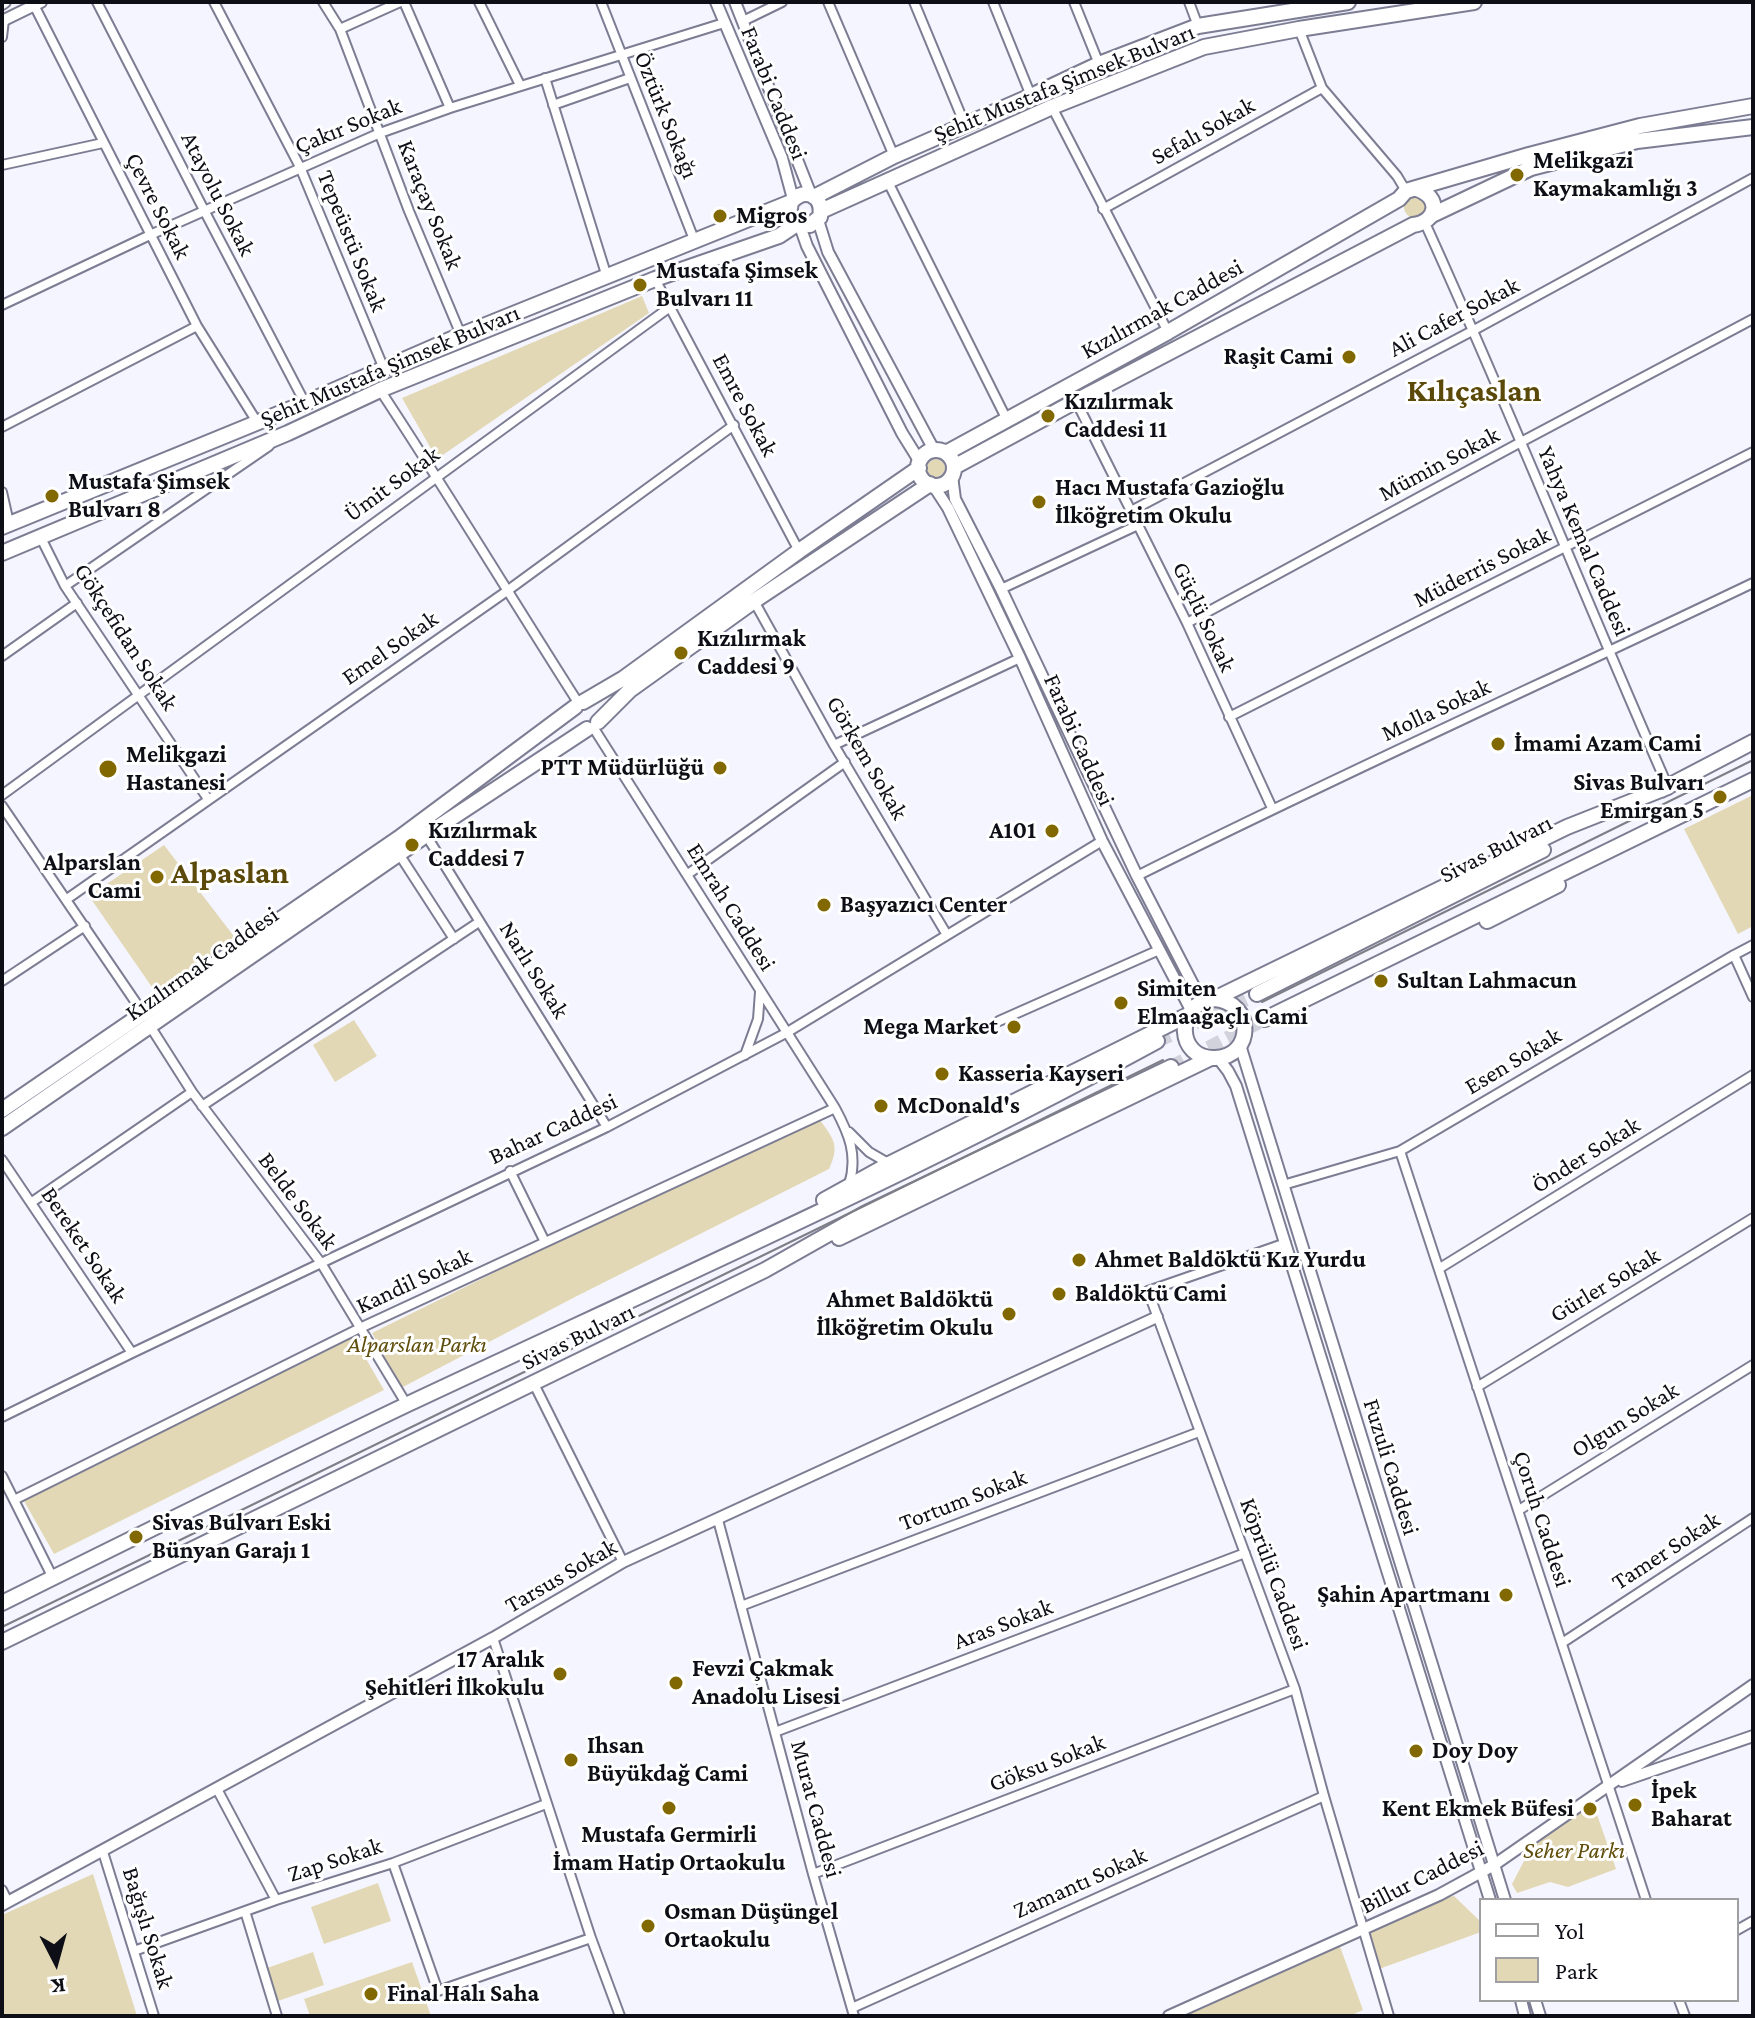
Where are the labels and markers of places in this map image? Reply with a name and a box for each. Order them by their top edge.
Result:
place label: Melikgazi Kaymakamlığı 3 [1533,147,1698,203]
marker: Melikgazi Kaymakamlığı 3 [1508,166,1526,184]
place label: Migros [736,202,807,230]
marker: Migros [711,207,729,225]
place label: Mustafa Şimsek Bulvarı 11 [656,257,818,313]
marker: Mustafa Şimsek Bulvarı 11 [631,276,649,294]
place label: Raşit Cami [1224,343,1333,371]
marker: Raşit Cami [1340,348,1358,366]
place label: Kızılırmak Caddesi 11 [1064,388,1173,444]
marker: Kızılırmak Caddesi 11 [1039,407,1057,425]
place label: Mustafa Şimsek Bulvarı 8 [68,468,230,524]
place label: Hacı Mustafa Gazioğlu İlköğretim Okulu [1055,474,1284,530]
marker: Mustafa Şimsek Bulvarı 8 [43,487,61,505]
marker: Hacı Mustafa Gazioğlu İlköğretim Okulu [1030,493,1048,511]
place label: Kızılırmak Caddesi 9 [697,625,806,681]
marker: Kızılırmak Caddesi 9 [672,644,690,662]
place label: İmami Azam Cami [1514,730,1701,758]
marker: İmami Azam Cami [1489,735,1507,753]
place label: Melikgazi Hastanesi [126,741,226,797]
place label: PTT Müdürlüğü [540,754,704,782]
marker: Melikgazi Hastanesi [97,758,119,780]
marker: PTT Müdürlüğü [711,759,729,777]
place label: Sivas Bulvarı Emirgan 5 [1573,769,1704,825]
marker: Sivas Bulvarı Emirgan 5 [1711,788,1729,806]
place label: Kızılırmak Caddesi 7 [428,817,537,873]
place label: A101 [989,817,1036,845]
marker: A101 [1043,822,1061,840]
marker: Kızılırmak Caddesi 7 [403,836,421,854]
place label: Alparslan Cami [43,849,141,905]
marker: Alparslan Cami [148,868,166,886]
place label: Başyazıcı Center [840,891,1007,919]
marker: Başyazıcı Center [815,896,833,914]
place label: Sultan Lahmacun [1397,967,1577,995]
marker: Sultan Lahmacun [1372,972,1390,990]
place label: Simiten Elmaağaçlı Cami [1137,975,1308,1031]
marker: Simiten Elmaağaçlı Cami [1112,994,1130,1012]
place label: Mega Market [863,1013,998,1041]
marker: Mega Market [1005,1018,1023,1036]
place label: Kasseria Kayseri [958,1060,1124,1088]
marker: Kasseria Kayseri [933,1065,951,1083]
place label: McDonald's [897,1092,1020,1120]
marker: McDonald's [872,1097,890,1115]
place label: Ahmet Baldöktü Kız Yurdu [1095,1246,1366,1274]
marker: Ahmet Baldöktü Kız Yurdu [1070,1251,1088,1269]
place label: Baldöktü Cami [1075,1280,1227,1308]
marker: Baldöktü Cami [1050,1285,1068,1303]
place label: Ahmet Baldöktü İlköğretim Okulu [816,1286,993,1342]
marker: Ahmet Baldöktü İlköğretim Okulu [1000,1305,1018,1323]
place label: Sivas Bulvarı Eski Bünyan Garajı 1 [152,1509,331,1565]
marker: Sivas Bulvarı Eski Bünyan Garajı 1 [127,1528,145,1546]
place label: Şahin Apartmanı [1317,1581,1490,1609]
marker: Şahin Apartmanı [1497,1586,1515,1604]
place label: 17 Aralık Şehitleri İlkokulu [365,1646,544,1702]
place label: Fevzi Çakmak Anadolu Lisesi [692,1655,840,1711]
marker: 17 Aralık Şehitleri İlkokulu [551,1665,569,1683]
marker: Fevzi Çakmak Anadolu Lisesi [667,1674,685,1692]
place label: Ihsan Büyükdağ Cami [587,1732,748,1788]
place label: Doy Doy [1432,1737,1518,1765]
marker: Doy Doy [1407,1742,1425,1760]
marker: Ihsan Büyükdağ Cami [562,1751,580,1769]
place label: İpek Baharat [1651,1777,1732,1833]
place label: Kent Ekmek Büfesi [1382,1795,1574,1823]
marker: İpek Baharat [1626,1796,1644,1814]
marker: Mustafa Germirli İmam Hatip Ortaokulu [660,1799,678,1817]
marker: Kent Ekmek Büfesi [1581,1800,1599,1818]
place label: Mustafa Germirli İmam Hatip Ortaokulu [553,1821,785,1877]
place label: Osman Düşüngel Ortaokulu [664,1898,838,1954]
marker: Osman Düşüngel Ortaokulu [639,1917,657,1935]
place label: Final Halı Saha [387,1980,539,2008]
marker: Final Halı Saha [362,1985,380,2003]

